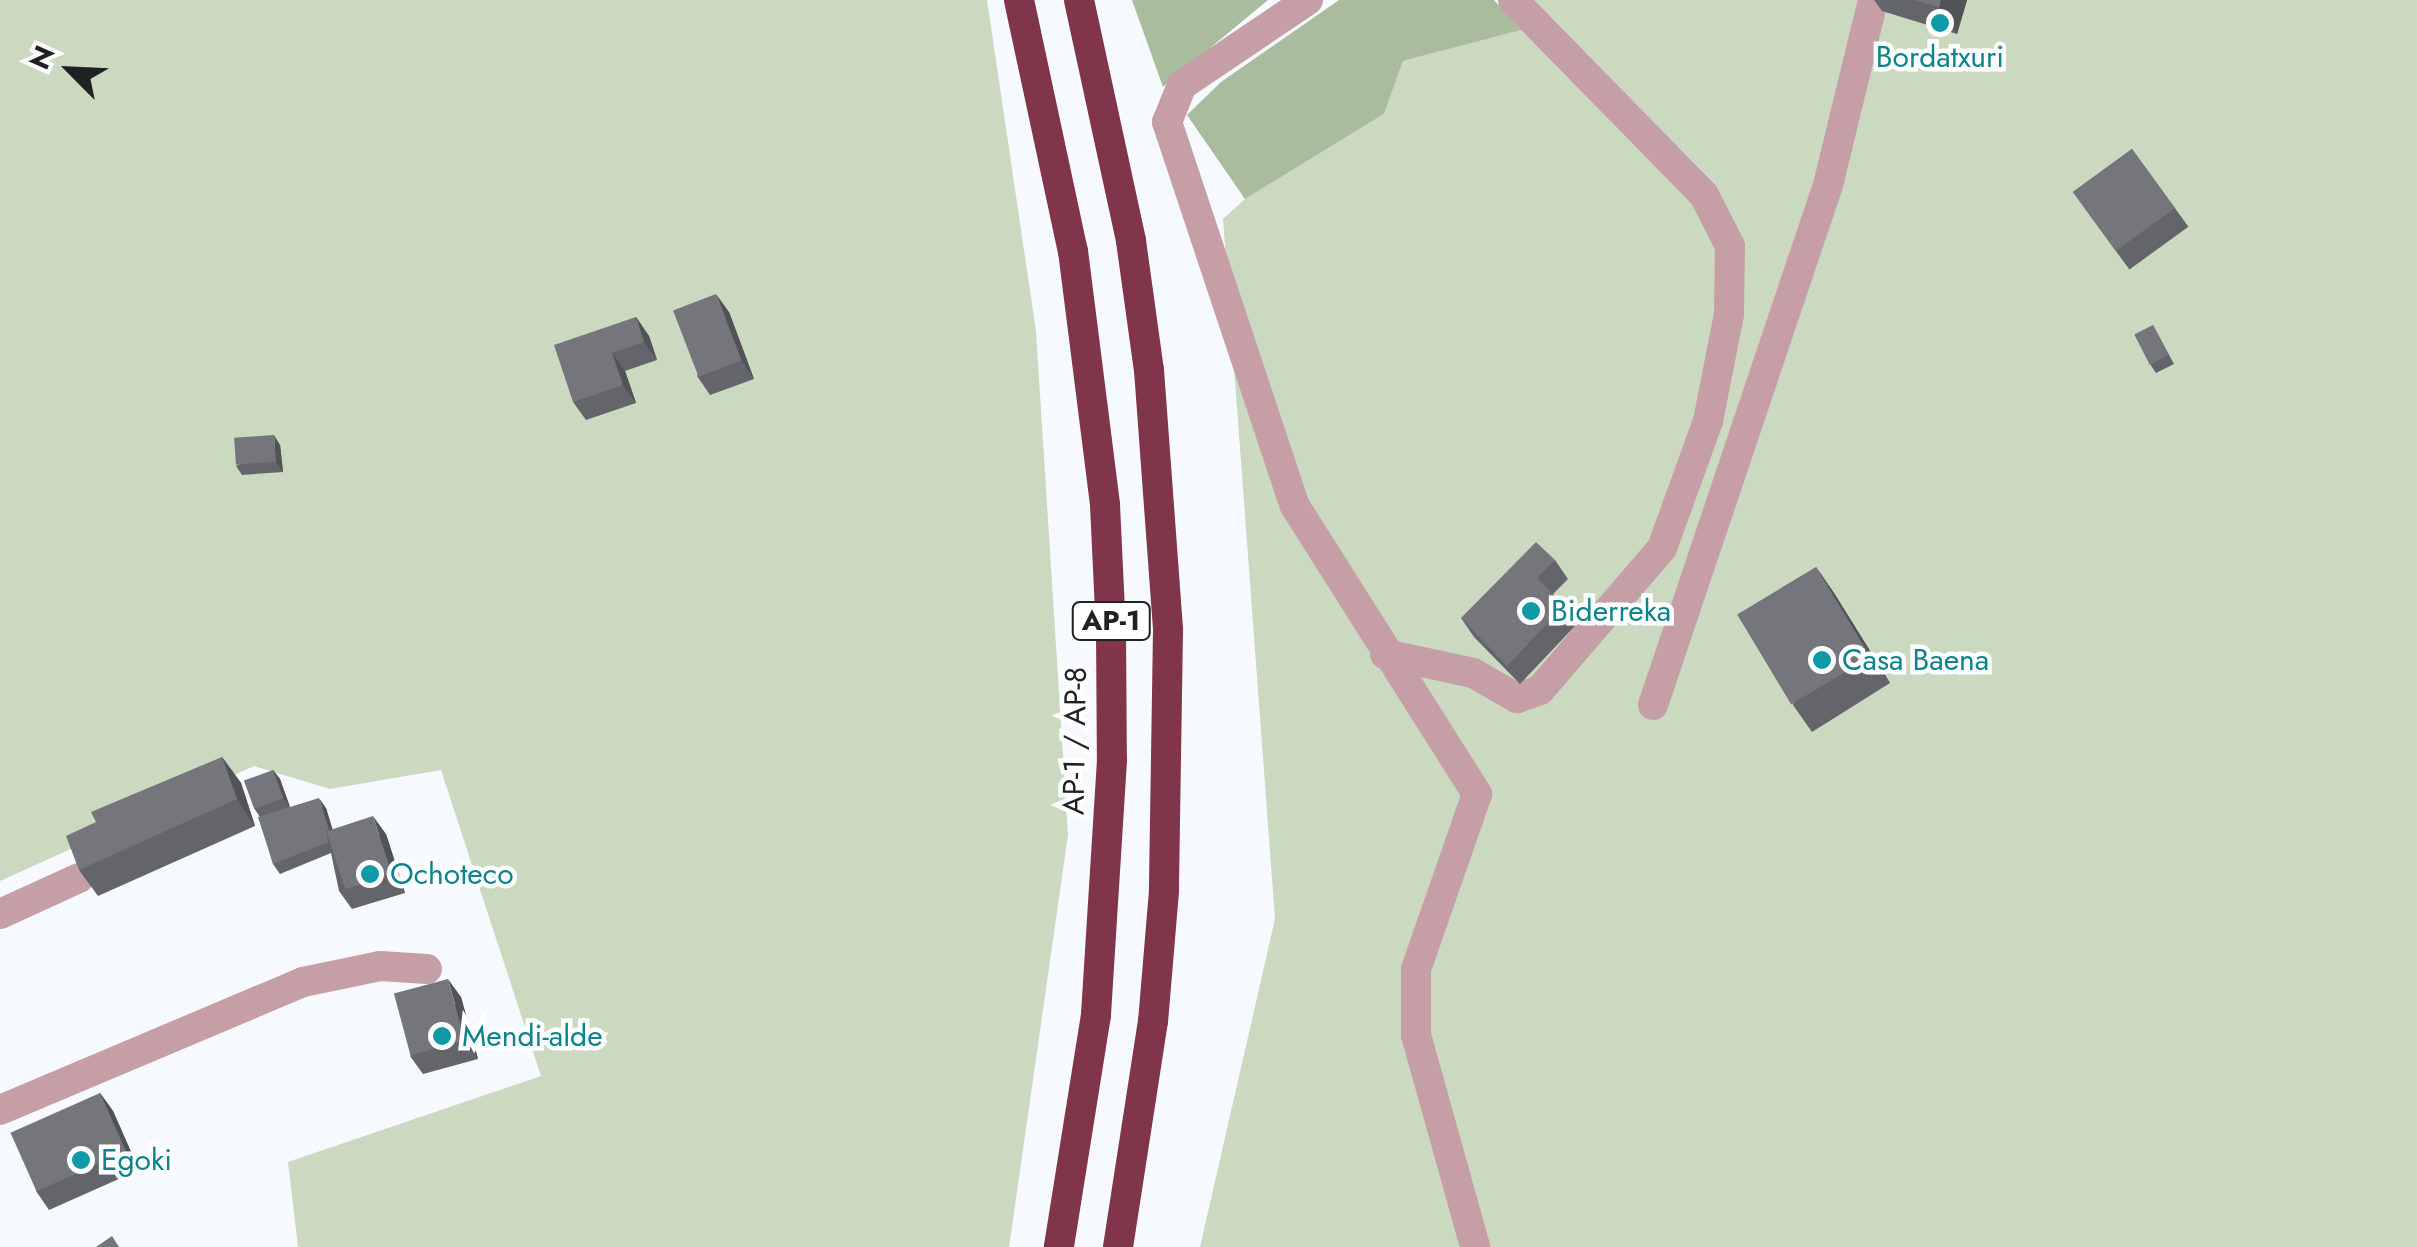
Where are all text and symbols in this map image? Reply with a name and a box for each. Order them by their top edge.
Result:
marker: Bordatxuri [1929,12,1951,34]
north arrow [20,20,120,120]
text: N [19,39,65,76]
place label: Bordatxuri [1876,39,2004,75]
place label: Biderreka [1551,593,1671,629]
road number: AP-1 [1071,598,1151,644]
marker: Biderreka [1520,600,1542,622]
place label: Casa Baena [1842,642,1989,678]
marker: Casa Baena [1811,649,1833,671]
street label: AP-1 / AP-8 [1056,666,1094,816]
place label: Ochoteco [390,856,514,892]
marker: Ochoteco [359,863,381,885]
place label: Mendi-alde [462,1018,603,1054]
marker: Mendi-alde [431,1025,453,1047]
place label: Egoki [101,1142,172,1178]
marker: Egoki [70,1149,92,1171]

